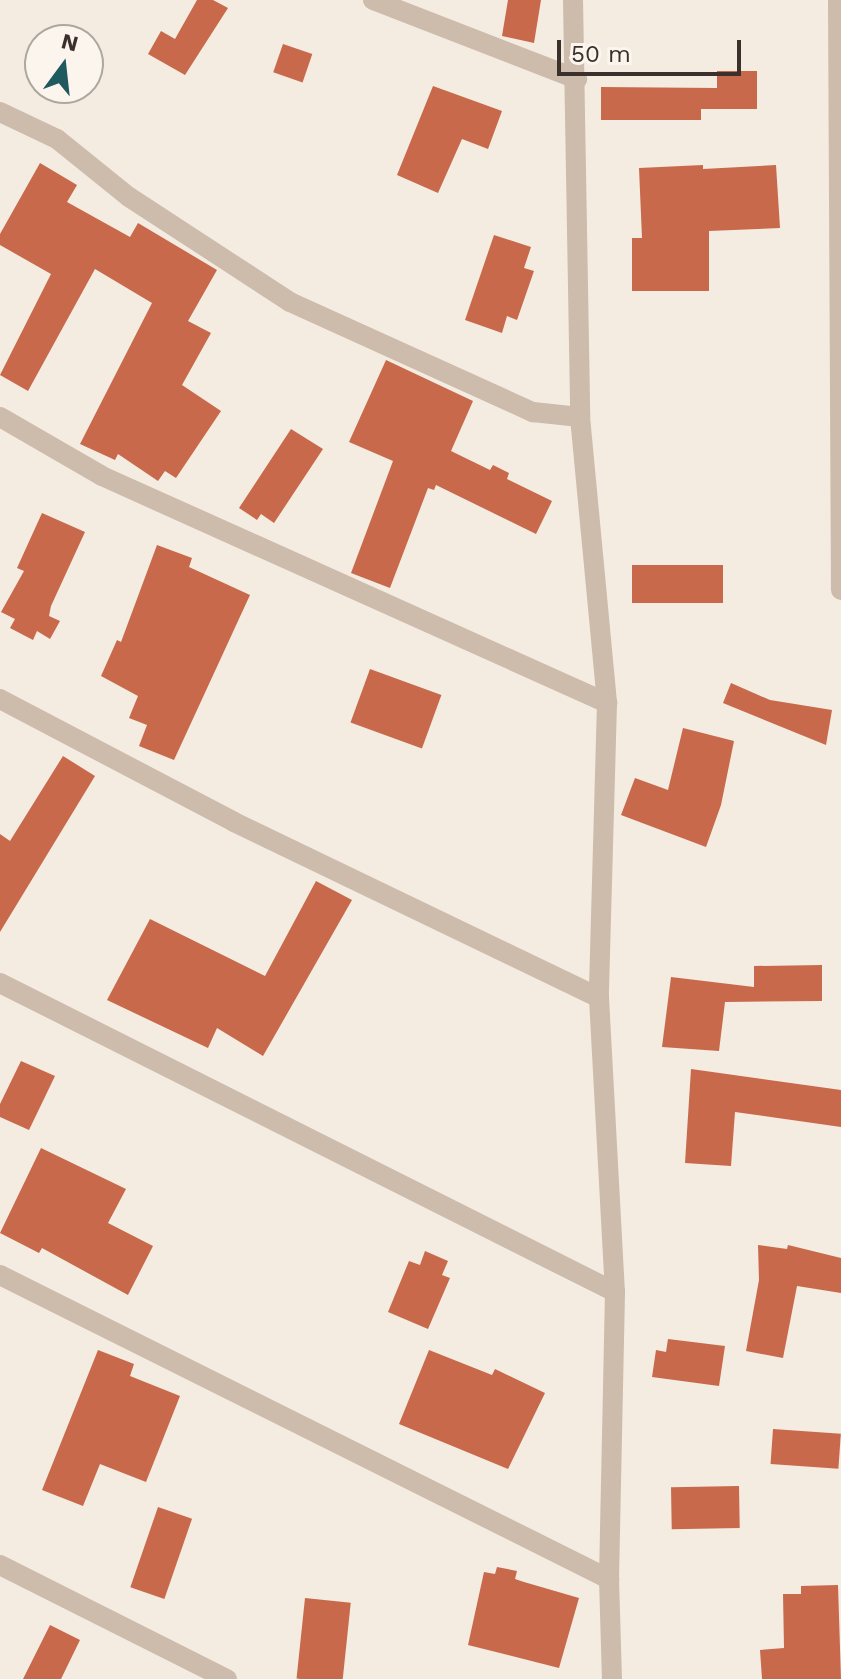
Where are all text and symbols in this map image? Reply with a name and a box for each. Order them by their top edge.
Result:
north arrow [24,24,104,104]
scale bar [561,24,745,74]
text: N [59,28,81,56]
text: 50 m [571,40,631,68]

